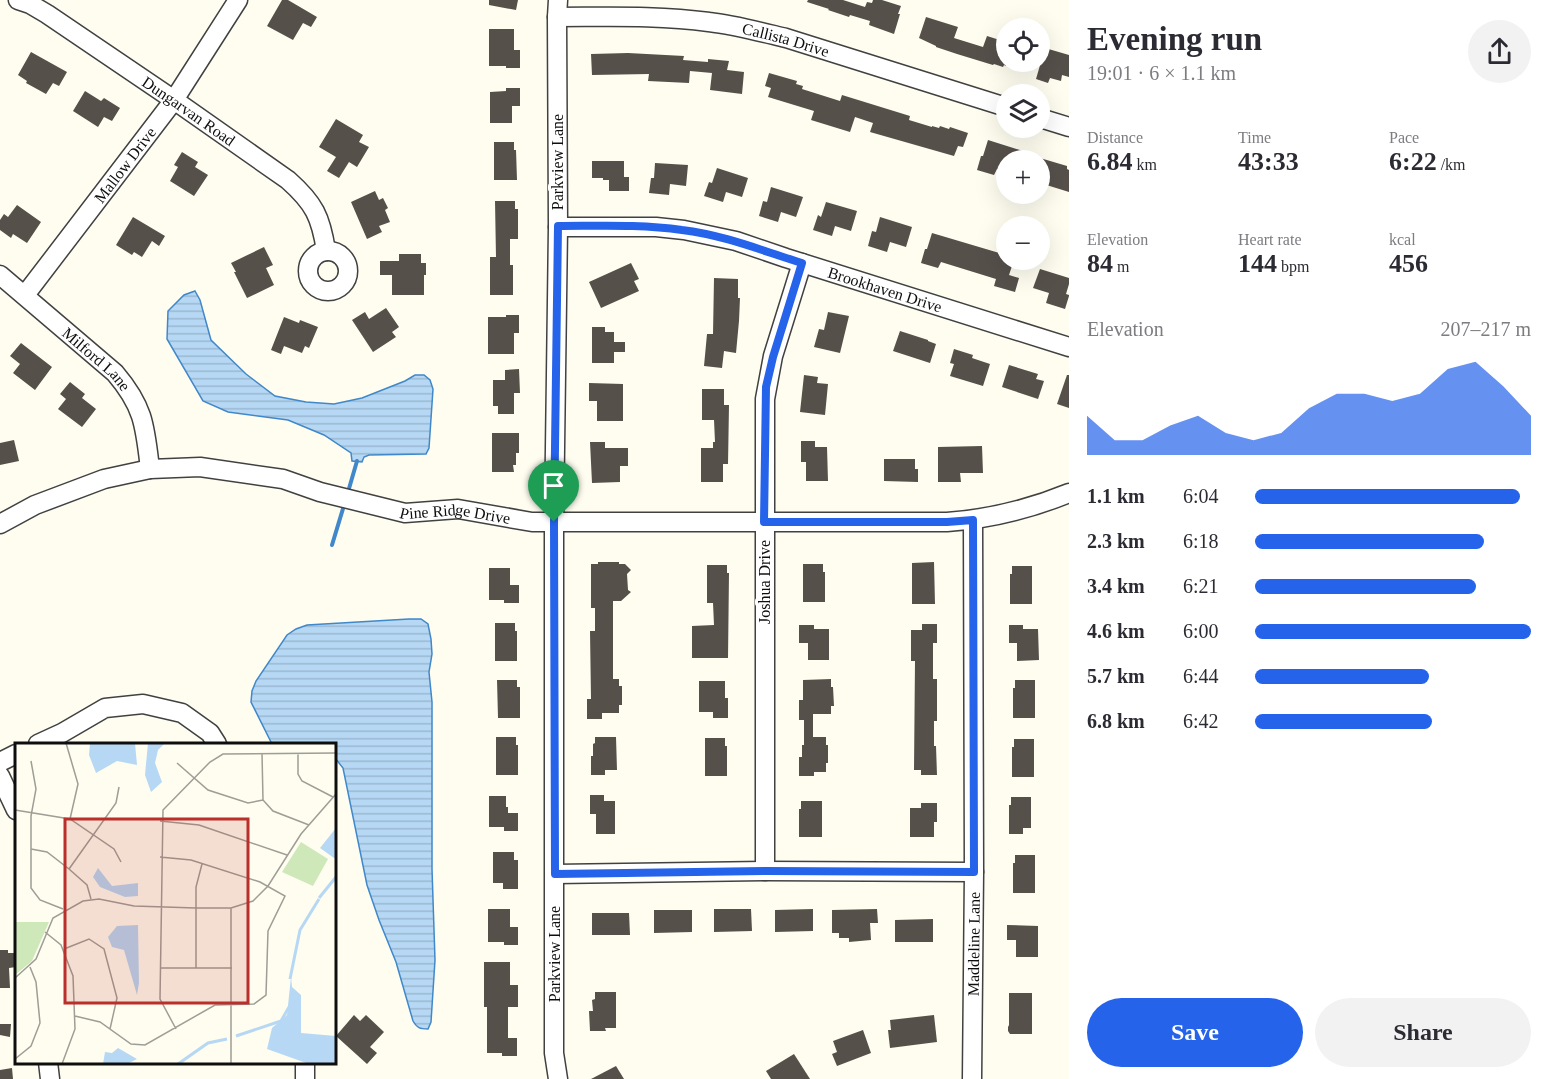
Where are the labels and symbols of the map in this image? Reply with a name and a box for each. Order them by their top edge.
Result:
street label: Callista Drive [741,19,831,60]
street label: Dungarvan Road [139,73,238,149]
street label: Parkview Lane [549,114,566,210]
street label: Mallow Drive [90,124,159,206]
street label: Brookhaven Drive [826,263,944,315]
street label: Milford Lane [59,324,134,394]
pin [528,460,579,522]
street label: Pine Ridge Drive [398,500,512,527]
street label: Joshua Drive [756,540,773,624]
inset map [15,743,336,1064]
street label: Maddeline Lane [964,892,982,996]
street label: Parkview Lane [546,906,563,1002]

